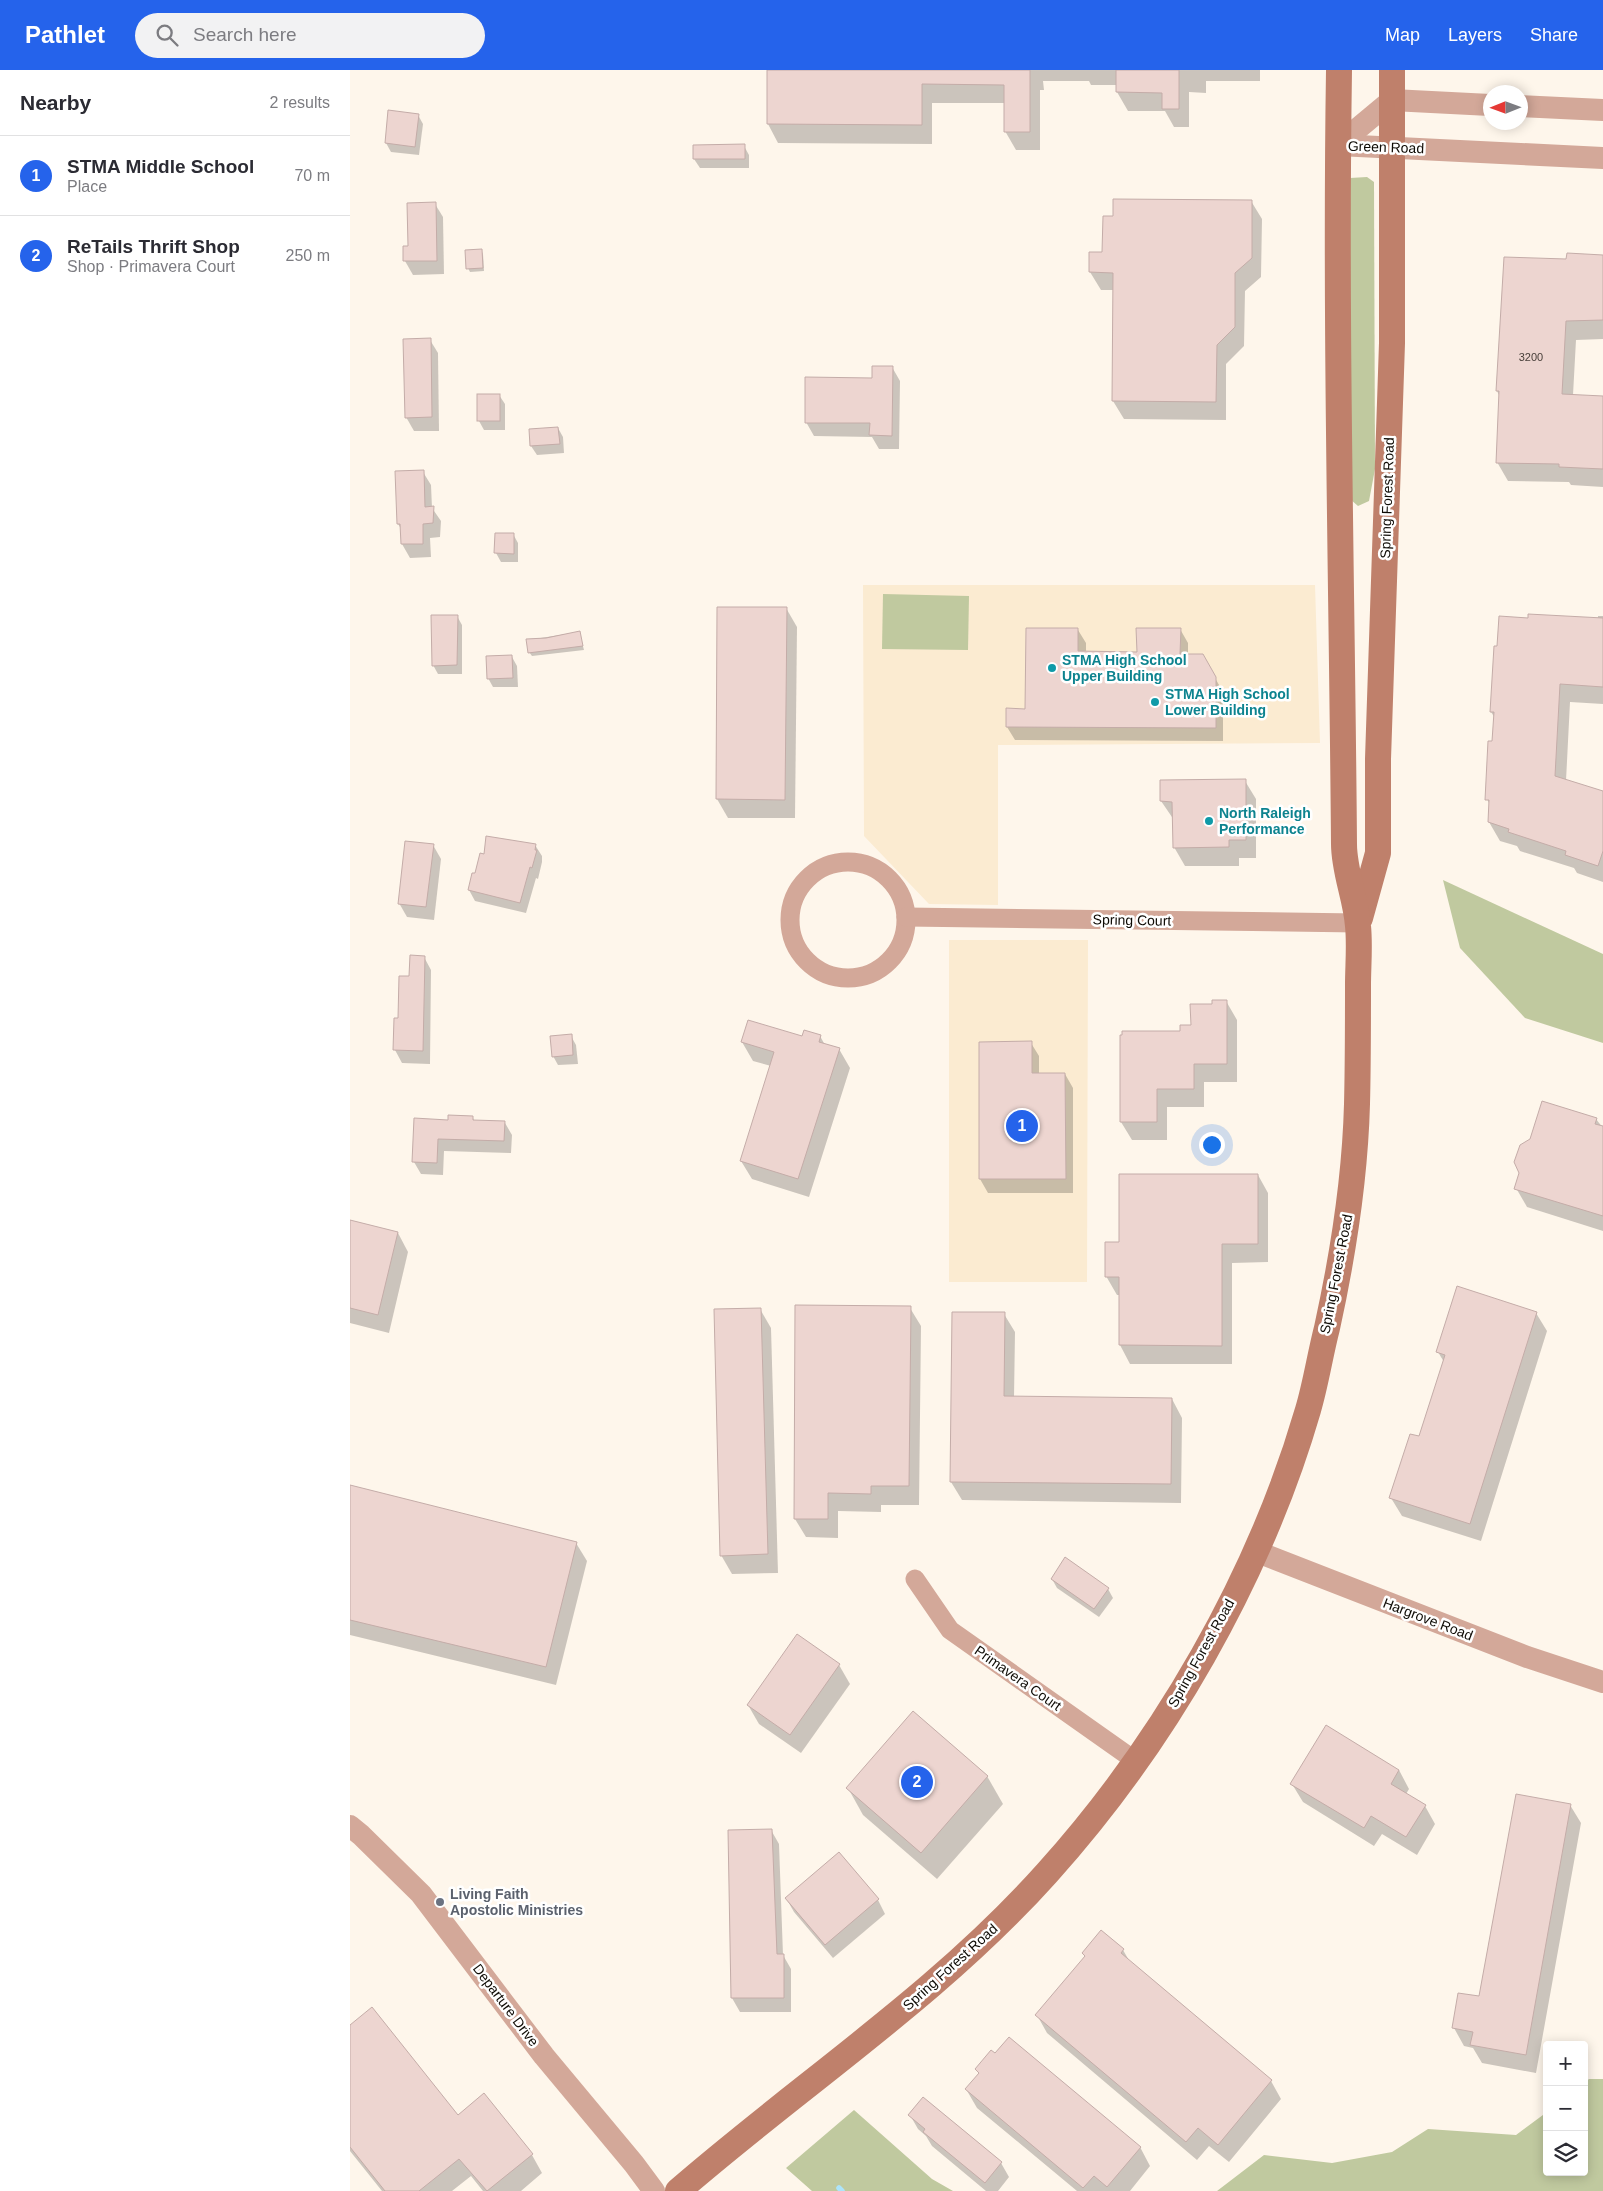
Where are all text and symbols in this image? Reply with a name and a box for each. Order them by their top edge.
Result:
search box [135,13,485,58]
text: Pathlet [25,21,105,48]
icon: search [153,21,181,49]
text: Search here [193,24,297,45]
text: Map [1385,25,1420,45]
text: Layers [1448,25,1502,45]
text: Share [1530,25,1578,45]
north arrow [1483,85,1528,130]
text: Nearby [20,91,91,114]
text: 2 results [270,94,330,111]
street label: Green Road [1348,138,1424,156]
text: STMA Middle School [67,156,254,177]
text: 1 [32,167,40,184]
text: 70 m [294,167,330,184]
text: Place [67,178,107,195]
text: ReTails Thrift Shop [67,236,240,257]
text: 2 [32,247,40,264]
text: 250 m [286,247,330,264]
text: Shop · Primavera Court [67,258,235,275]
house number: 3200 [1519,351,1543,363]
street label: Spring Forest Road [1377,437,1397,559]
place label: STMA High School Upper Building [1062,652,1187,684]
marker: STMA High School Upper Building [1046,662,1058,674]
place label: STMA High School Lower Building [1165,686,1290,718]
marker: STMA High School Lower Building [1149,696,1161,708]
place label: North Raleigh Performance [1219,805,1311,837]
marker: North Raleigh Performance [1203,815,1215,827]
street label: Spring Court [1093,911,1172,929]
pin: 1 [1006,1107,1038,1145]
your location [1199,1132,1225,1158]
street label: Spring Forest Road [1317,1213,1355,1335]
street label: Hargrove Road [1381,1595,1475,1643]
street label: Spring Forest Road [1165,1596,1237,1710]
street label: Primavera Court [972,1642,1064,1714]
pin: 2 [901,1763,933,1801]
place label: Living Faith Apostolic Ministries [450,1886,583,1918]
marker: Living Faith Apostolic Ministries [434,1896,446,1908]
street label: Spring Forest Road [900,1920,1000,2014]
street label: Departure Drive [470,1961,542,2049]
map controls [1543,2041,1588,2176]
button: + [1543,2041,1588,2086]
button: − [1543,2086,1588,2131]
button: layers [1543,2131,1588,2176]

